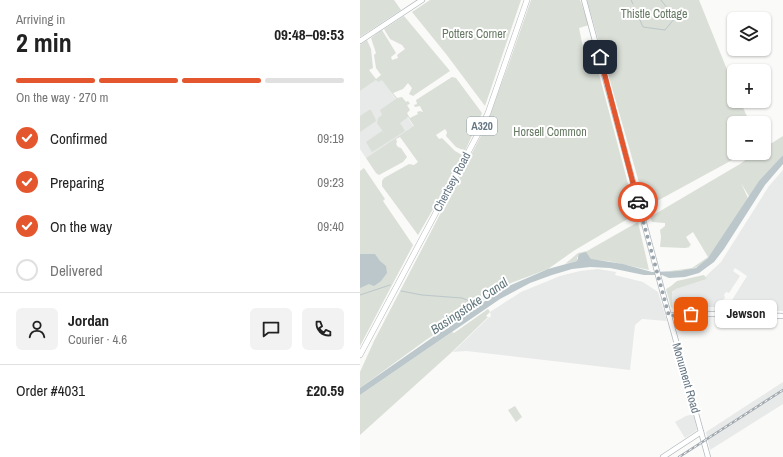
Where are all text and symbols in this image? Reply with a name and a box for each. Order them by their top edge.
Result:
park label: Thistle Cottage [621,6,687,22]
text: Arriving in [16,11,65,28]
map controls [727,12,771,160]
button: layers [727,12,771,56]
text: 09:48–09:53 [274,24,344,45]
text: 2 min [16,25,72,60]
park label: Potters Corner [442,26,507,42]
pin [583,40,617,74]
icon: home [589,46,611,68]
button: + [727,64,771,108]
text: On the way · 270 m [16,89,108,106]
button: − [727,116,771,160]
road number: A320 [467,117,497,135]
park label: Horsell Common [513,124,587,140]
icon: check [16,127,38,149]
text: Confirmed [50,128,107,149]
text: 09:19 [317,130,344,147]
street label: Chertsey Road [430,149,474,215]
icon: check [16,171,38,193]
text: Preparing [50,172,104,193]
text: 09:23 [317,174,344,191]
courier [618,182,658,222]
icon: car [627,191,649,213]
icon: check [16,215,38,237]
text: On the way [50,216,112,237]
text: 09:40 [317,218,344,235]
text: Delivered [50,260,103,281]
water label: Basingstoke Canal [427,274,511,338]
pin [674,297,708,331]
callout: Jewson [715,300,777,328]
icon: bag [680,303,702,325]
text: Jewson [726,305,766,322]
button: person [16,308,58,350]
button: chat [250,308,292,350]
button: phone [302,308,344,350]
text: Jordan [68,310,109,331]
text: Courier · 4.6 [68,331,127,348]
street label: Monument Road [668,341,704,415]
text: Order #4031 [16,380,85,401]
text: £20.59 [306,380,344,401]

